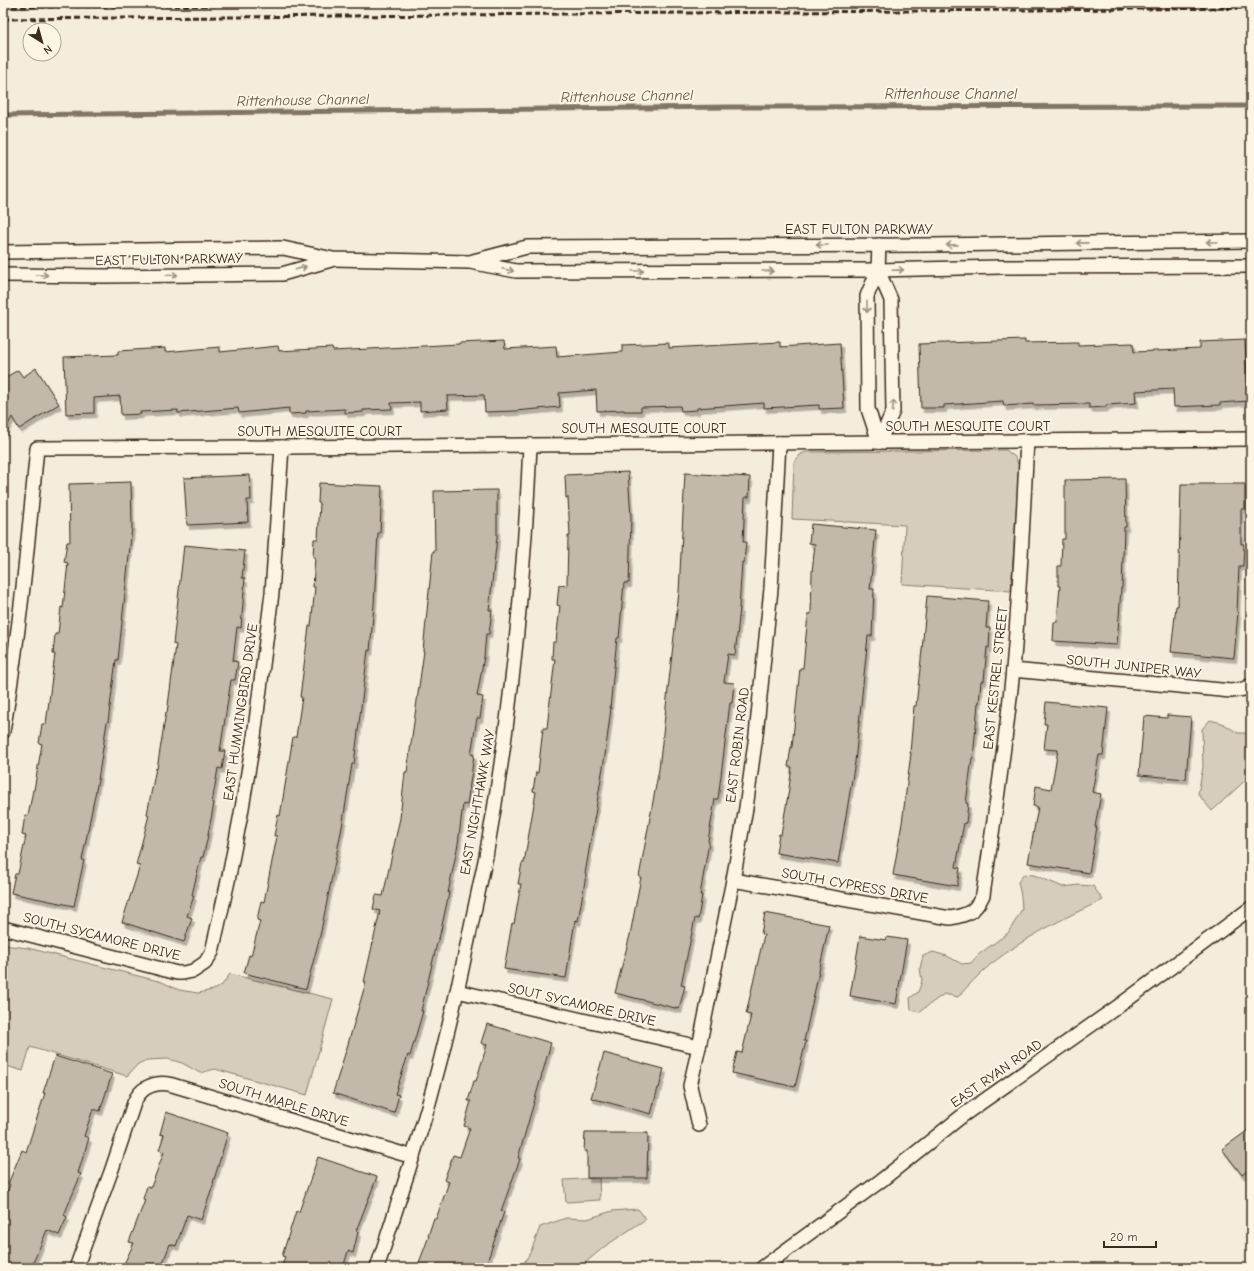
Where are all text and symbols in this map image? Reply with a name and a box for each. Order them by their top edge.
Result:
north arrow [22,22,62,62]
text: N [41,42,54,57]
water label: Rittenhouse Channel [885,85,1018,103]
water label: Rittenhouse Channel [561,86,694,106]
water label: Rittenhouse Channel [237,90,370,110]
street label: EAST FULTON PARKWAY [785,221,934,238]
one-way arrow [1206,238,1219,246]
one-way arrow [1076,239,1089,247]
one-way arrow [816,241,829,249]
one-way arrow [946,241,959,249]
street label: EAST FULTON PARKWAY [95,250,244,269]
one-way arrow [295,264,308,271]
one-way arrow [501,266,514,274]
one-way arrow [891,266,904,274]
one-way arrow [631,267,644,275]
one-way arrow [761,267,774,275]
one-way arrow [35,271,48,279]
one-way arrow [165,271,178,279]
one-way arrow [863,300,871,313]
one-way arrow [889,400,896,413]
street label: SOUTH MESQUITE COURT [886,418,1051,435]
street label: SOUTH MESQUITE COURT [562,420,727,437]
street label: SOUTH MESQUITE COURT [238,423,403,440]
street label: EAST KESTREL STREET [980,605,1012,750]
street label: EAST HUMMINGBIRD DRIVE [220,622,261,802]
street label: SOUTH JUNIPER WAY [1066,651,1203,682]
street label: EAST ROBIN ROAD [722,686,753,804]
street label: EAST NIGHTHAWK WAY [456,727,499,876]
street label: SOUTH CYPRESS DRIVE [780,864,930,907]
street label: SOUTH SYCAMORE DRIVE [22,909,182,964]
street label: SOUT SYCAMORE DRIVE [506,979,658,1030]
street label: EAST RYAN ROAD [947,1035,1046,1111]
street label: SOUTH MAPLE DRIVE [217,1075,351,1130]
scale bar [1104,1223,1156,1249]
text: 20 m [1110,1230,1138,1244]

